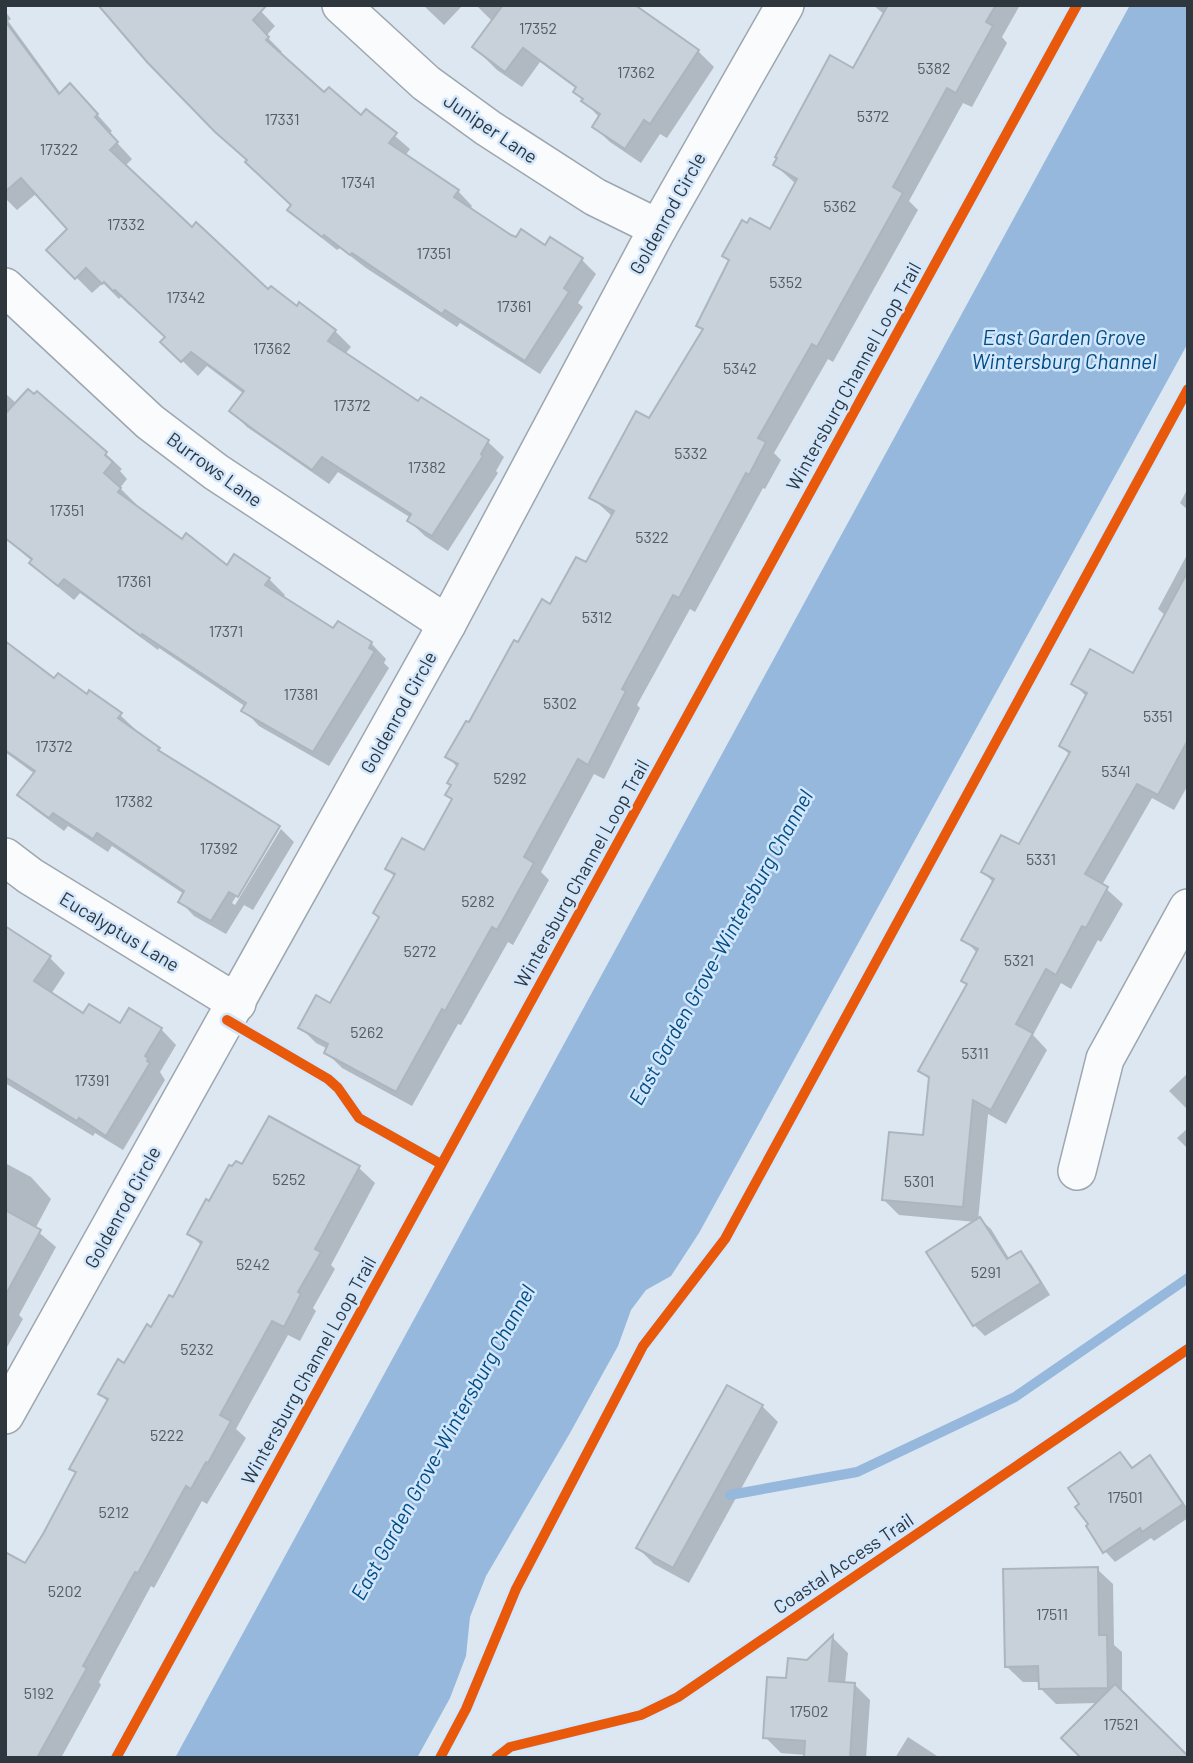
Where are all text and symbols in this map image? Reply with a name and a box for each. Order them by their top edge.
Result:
house number: 17352 [519,18,557,37]
house number: 5382 [917,58,951,77]
house number: 17362 [617,62,655,81]
street label: Juniper Lane [440,88,542,168]
house number: 5372 [857,106,889,125]
house number: 17331 [264,109,300,128]
house number: 17322 [40,139,78,158]
street label: Goldenrod Circle [624,148,710,278]
house number: 17341 [341,172,375,191]
house number: 5362 [823,196,857,215]
house number: 17332 [107,214,145,233]
house number: 17351 [417,243,451,262]
street label: Wintersburg Channel Loop Trail [781,258,925,494]
house number: 5352 [769,272,803,291]
house number: 17342 [167,287,205,306]
house number: 17361 [497,296,531,315]
water label: East Garden Grove Wintersburg Channel [971,324,1157,373]
house number: 17362 [253,338,291,357]
house number: 5342 [723,358,757,377]
house number: 17372 [333,395,371,414]
street label: Burrows Lane [163,427,267,511]
house number: 5332 [674,443,708,462]
house number: 17382 [408,457,446,476]
house number: 17351 [50,500,84,519]
house number: 5322 [635,527,669,546]
house number: 17361 [117,571,151,590]
house number: 5312 [582,607,612,626]
house number: 17371 [209,621,243,640]
street label: Goldenrod Circle [355,647,441,777]
house number: 17381 [284,684,318,703]
house number: 5302 [543,693,577,712]
house number: 5351 [1143,706,1173,725]
house number: 17372 [35,736,73,755]
street label: Wintersburg Channel Loop Trail [509,755,653,991]
house number: 5341 [1101,761,1131,780]
house number: 5292 [493,768,527,787]
water label: East Garden Grove-Wintersburg Channel [623,785,817,1109]
house number: 17382 [115,791,153,810]
house number: 17392 [200,838,238,857]
house number: 5331 [1026,849,1056,868]
street label: Eucalyptus Lane [56,886,184,976]
house number: 5282 [461,891,495,910]
house number: 5272 [404,941,436,960]
house number: 5321 [1004,950,1034,969]
house number: 5262 [350,1022,384,1041]
house number: 5311 [961,1043,989,1062]
house number: 17391 [74,1070,110,1089]
street label: Goldenrod Circle [79,1142,165,1272]
house number: 5252 [272,1169,306,1188]
house number: 5301 [904,1171,934,1190]
street label: Wintersburg Channel Loop Trail [236,1252,380,1488]
house number: 5242 [236,1254,270,1273]
house number: 5291 [971,1262,1001,1281]
water label: East Garden Grove-Wintersburg Channel [345,1280,539,1604]
house number: 5232 [180,1339,214,1358]
house number: 5222 [150,1425,184,1444]
house number: 17501 [1107,1487,1143,1506]
house number: 5212 [99,1502,129,1521]
street label: Coastal Access Trail [769,1508,917,1618]
house number: 5202 [48,1581,82,1600]
house number: 17511 [1036,1604,1068,1623]
house number: 5192 [24,1683,54,1702]
house number: 17502 [789,1701,829,1720]
house number: 17521 [1103,1714,1139,1733]

